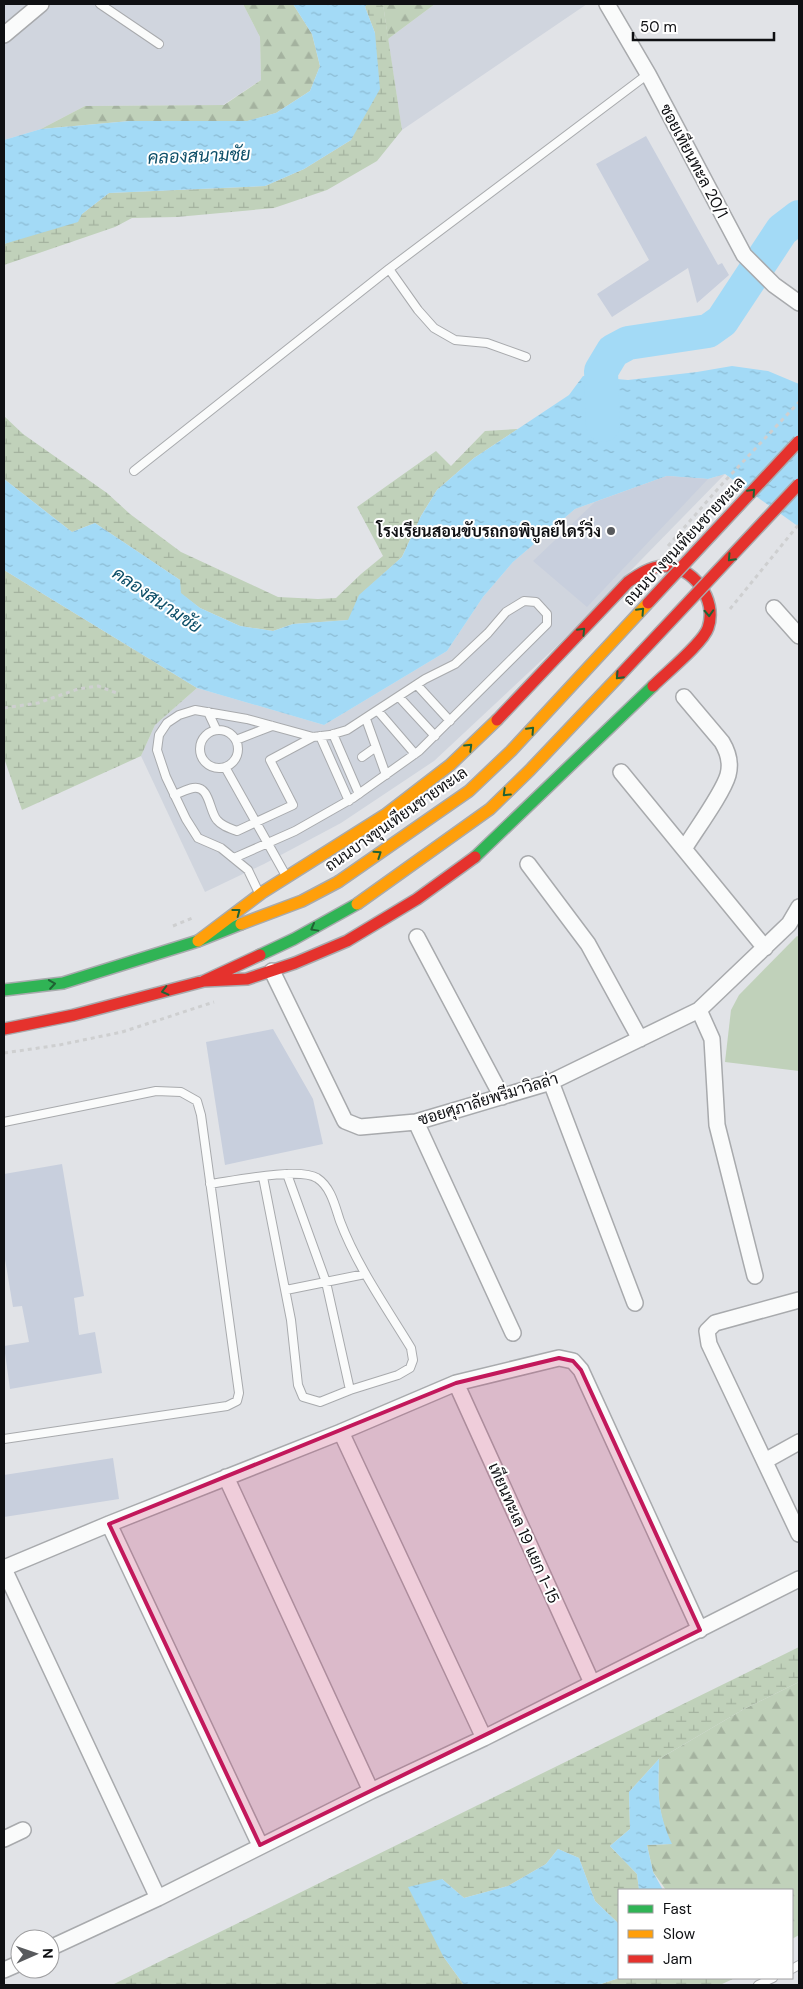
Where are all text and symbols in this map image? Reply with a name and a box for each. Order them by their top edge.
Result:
scale bar [633,10,774,42]
text: 50 m [640,17,677,37]
street label: ซอยเทียนทะล 20/1 [655,100,734,222]
water label: คลองสนามชัย [147,142,251,170]
street label: ถนนบางขุนเทียนชายทะเล [618,471,750,611]
one-way arrow [746,488,755,497]
place label: โรงเรียนสอนขับรถกอพิบูลย์ไดร์วิ่ง [375,517,601,544]
marker: โรงเรียนสอนขับรถกอพิบูลย์ไดร์วิ่ง [605,525,617,537]
one-way arrow [728,553,737,562]
water label: คลองสนามชัย [108,561,206,639]
one-way arrow [635,607,644,616]
one-way arrow [703,609,714,617]
one-way arrow [576,628,585,637]
one-way arrow [616,671,625,680]
one-way arrow [525,727,534,736]
one-way arrow [463,744,472,753]
street label: ถนนบางขุนเทียนชายทะเล [320,761,472,877]
one-way arrow [503,787,512,796]
one-way arrow [372,851,382,860]
one-way arrow [231,909,241,918]
one-way arrow [311,921,320,931]
one-way arrow [48,979,56,990]
one-way arrow [161,985,170,996]
street label: ซอยศุภาลัยพรีมาวิลล่า [415,1067,561,1131]
street label: เทียนทะเล 19 แยก 1-15 [484,1459,565,1607]
legend [618,1889,793,1979]
text: Fast [663,1899,692,1919]
text: Slow [663,1924,696,1944]
north arrow [10,1929,60,1979]
text: N [39,1948,57,1959]
text: Jam [663,1949,692,1969]

